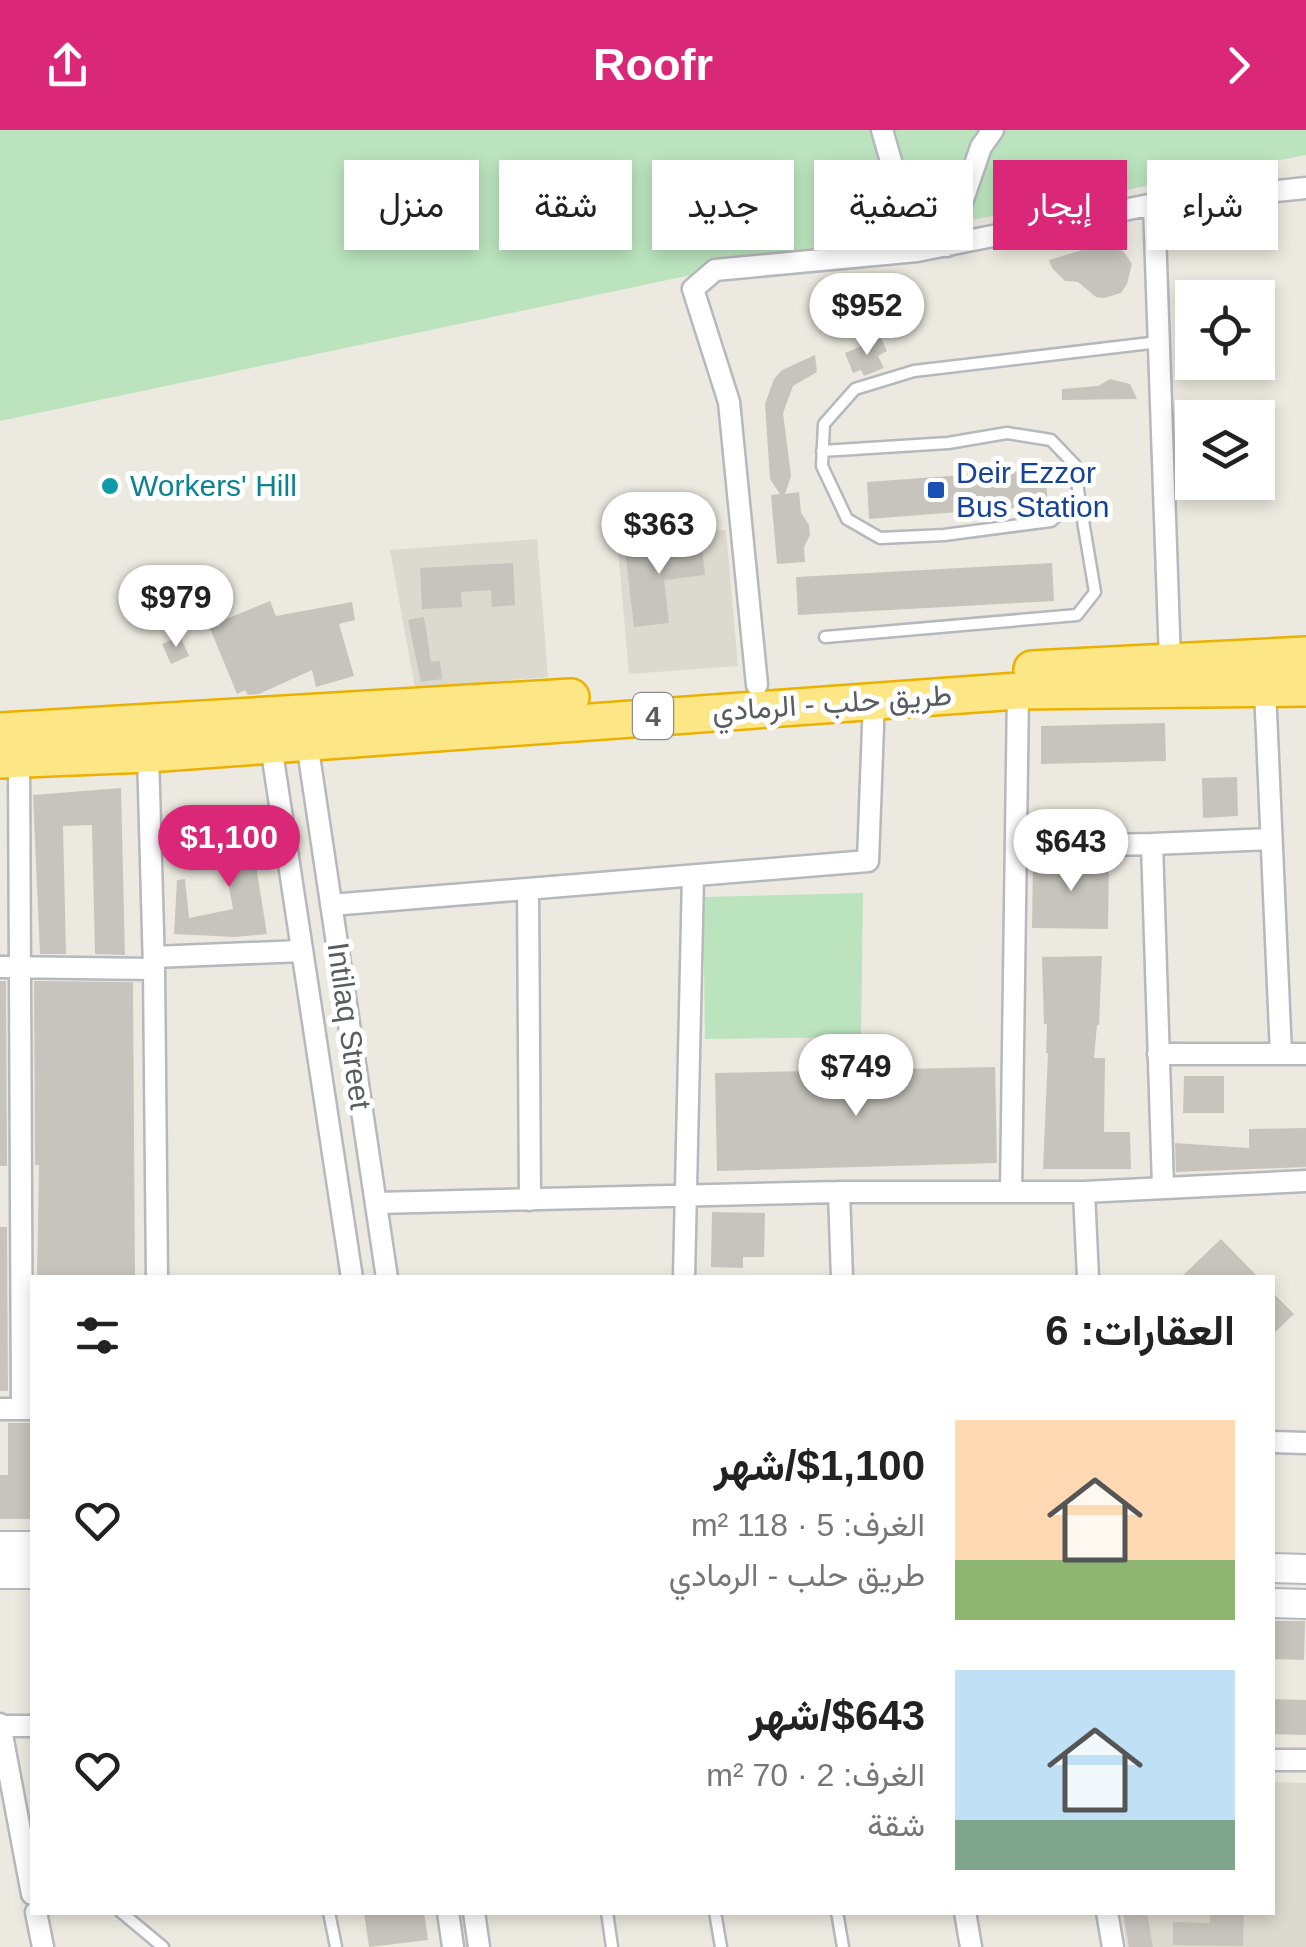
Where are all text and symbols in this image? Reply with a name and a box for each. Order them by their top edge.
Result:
icon: share [40,38,95,93]
icon: forward [1211,38,1266,93]
text: Roofr [593,39,713,90]
chip: منزل [344,160,479,250]
chip: شقة [499,160,632,250]
chip: جديد [652,160,794,250]
chip: تصفية [814,160,973,250]
chip: إيجار [993,160,1127,250]
chip: شراء [1147,160,1278,250]
pin: $952 [808,273,926,358]
map controls [1175,280,1275,500]
button: locate [1175,280,1275,380]
text: $952 [831,287,903,323]
button: layers [1175,400,1275,500]
place label: Deir Ezzor Bus Station [956,456,1109,523]
place label: Workers' Hill [130,469,297,502]
marker: Workers' Hill [99,475,121,497]
marker: Deir Ezzor Bus Station [925,479,947,501]
pin: $363 [600,492,718,577]
text: $363 [623,506,695,542]
pin: $979 [117,565,235,650]
text: $979 [140,579,212,615]
street label: طريق حلب - الرمادي [711,678,954,735]
road number: 4 [633,693,673,739]
pin: $1,100 [148,805,310,890]
pin: $643 [1012,809,1130,894]
text: $1,100 [180,819,278,855]
text: $643 [1035,823,1107,859]
street label: Intilaq Street [321,940,378,1112]
pin: $749 [797,1034,915,1119]
text: $749 [820,1048,892,1084]
text: العقارات: 6 [1045,1307,1235,1354]
icon: filters [70,1308,125,1363]
text: $1,100/شهر [714,1442,925,1489]
icon: home [1035,1460,1155,1580]
icon: heart [70,1493,125,1548]
text: الغرف: 5 · 118 m² [691,1507,925,1543]
text: طريق حلب - الرمادي [669,1557,925,1593]
text: $643/شهر [749,1692,925,1739]
icon: home [1035,1710,1155,1830]
icon: heart [70,1743,125,1798]
text: الغرف: 2 · 70 m² [706,1757,925,1793]
text: شقة [867,1807,925,1843]

